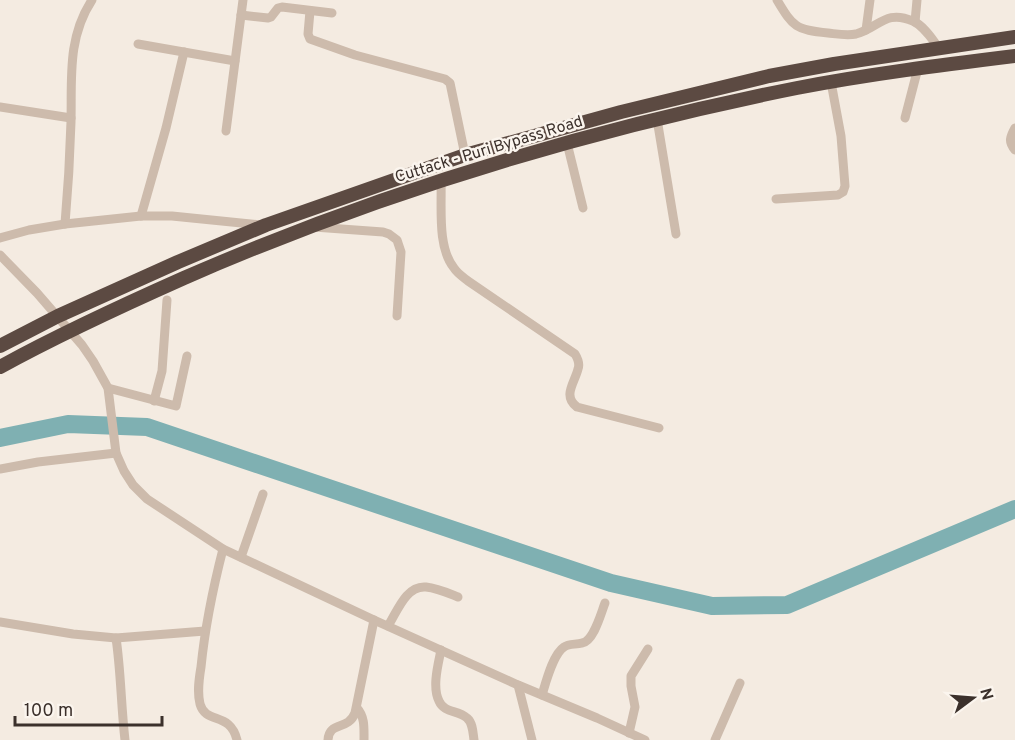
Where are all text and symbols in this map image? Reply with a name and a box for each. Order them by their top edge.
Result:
street label: Cuttack - Puri Bypass Road [393,112,585,188]
north arrow [943,668,1003,728]
text: N [974,686,997,703]
scale bar [15,689,162,727]
text: 100 m [24,700,73,723]

